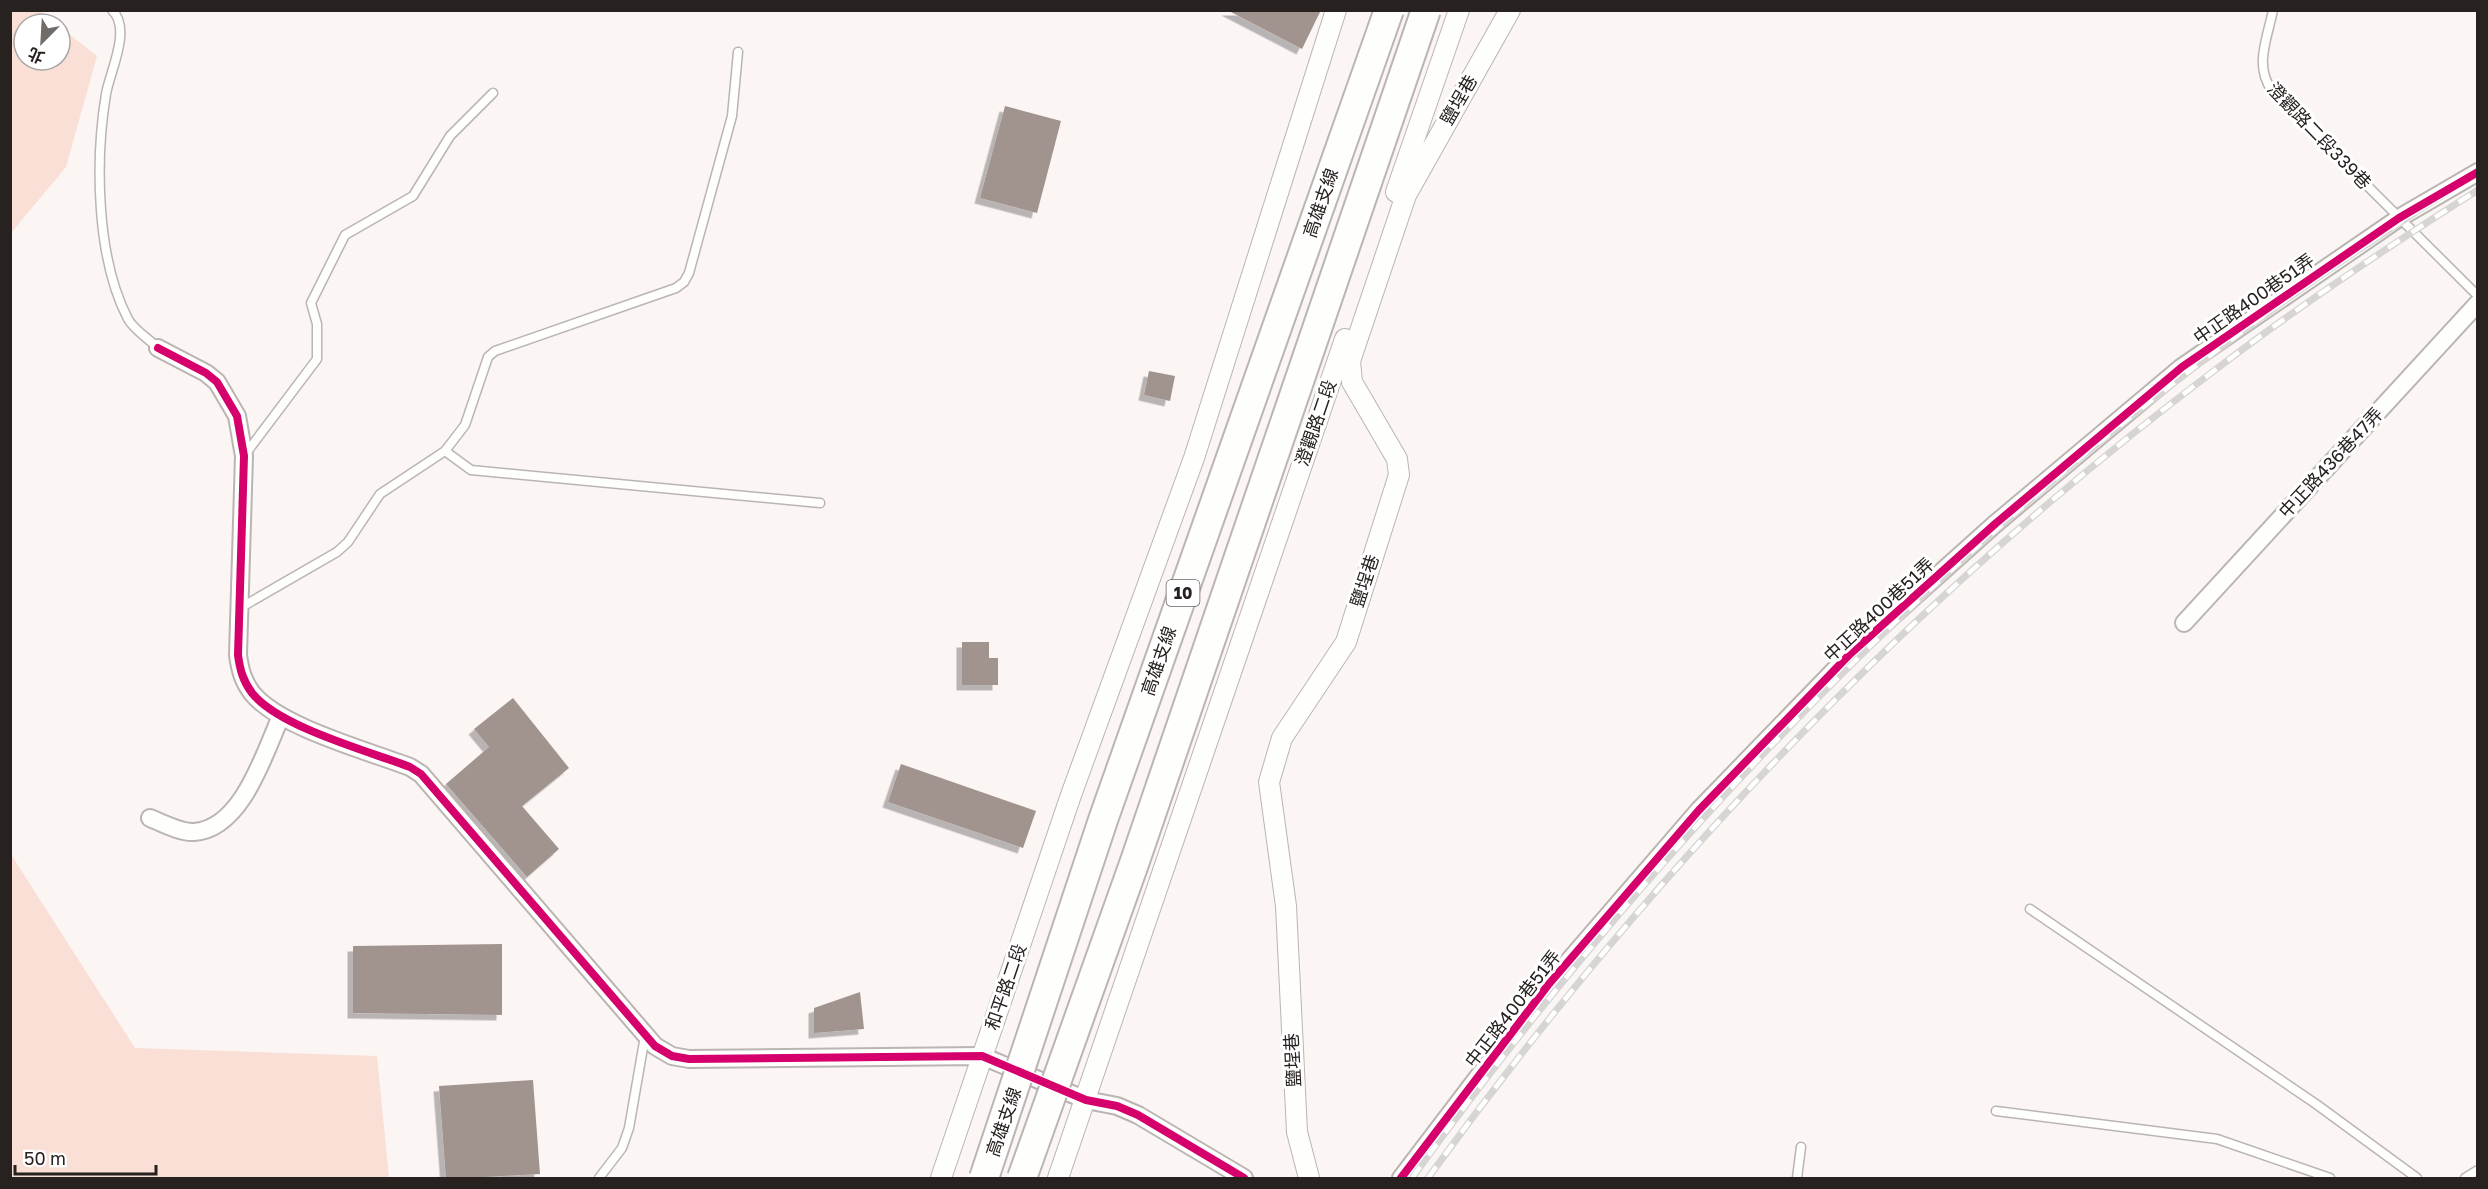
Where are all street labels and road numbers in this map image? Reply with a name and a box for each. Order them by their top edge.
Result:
street label: 鹽埕巷 [1435,71,1481,128]
street label: 澄觀路二段339巷 [2263,77,2376,193]
street label: 高雄支線 [1298,165,1342,240]
street label: 中正路400巷51弄 [2189,248,2318,348]
street label: 澄觀路二段 [1290,377,1340,469]
street label: 中正路436巷47弄 [2273,403,2387,522]
street label: 鹽埕巷 [1345,552,1383,610]
street label: 中正路400巷51弄 [1819,553,1938,666]
road number: 10 [1166,580,1200,606]
street label: 高雄支線 [1136,623,1180,698]
street label: 和平路二段 [980,941,1030,1033]
street label: 中正路400巷51弄 [1460,945,1565,1071]
street label: 鹽埕巷 [1280,1033,1304,1088]
street label: 高雄支線 [981,1084,1025,1159]

